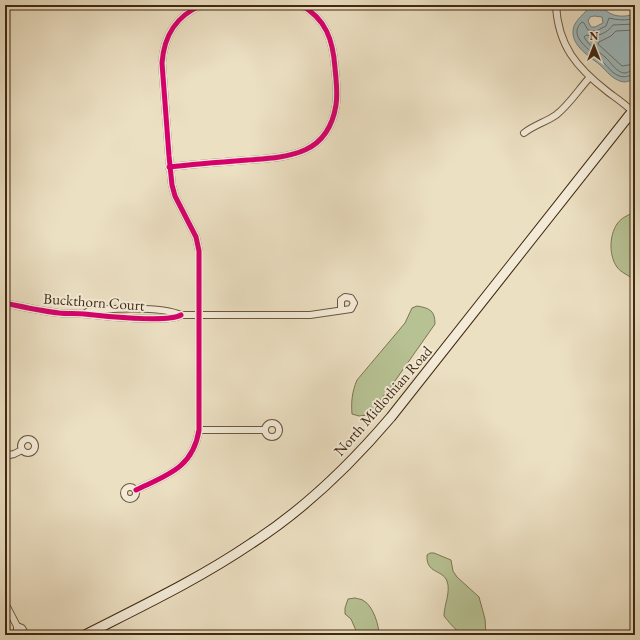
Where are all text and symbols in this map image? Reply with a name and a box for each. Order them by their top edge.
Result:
north arrow [574,26,614,66]
text: N [590,29,599,43]
street label: Buckthorn Court [43,288,146,315]
street label: North Midlothian Road [330,341,436,460]

